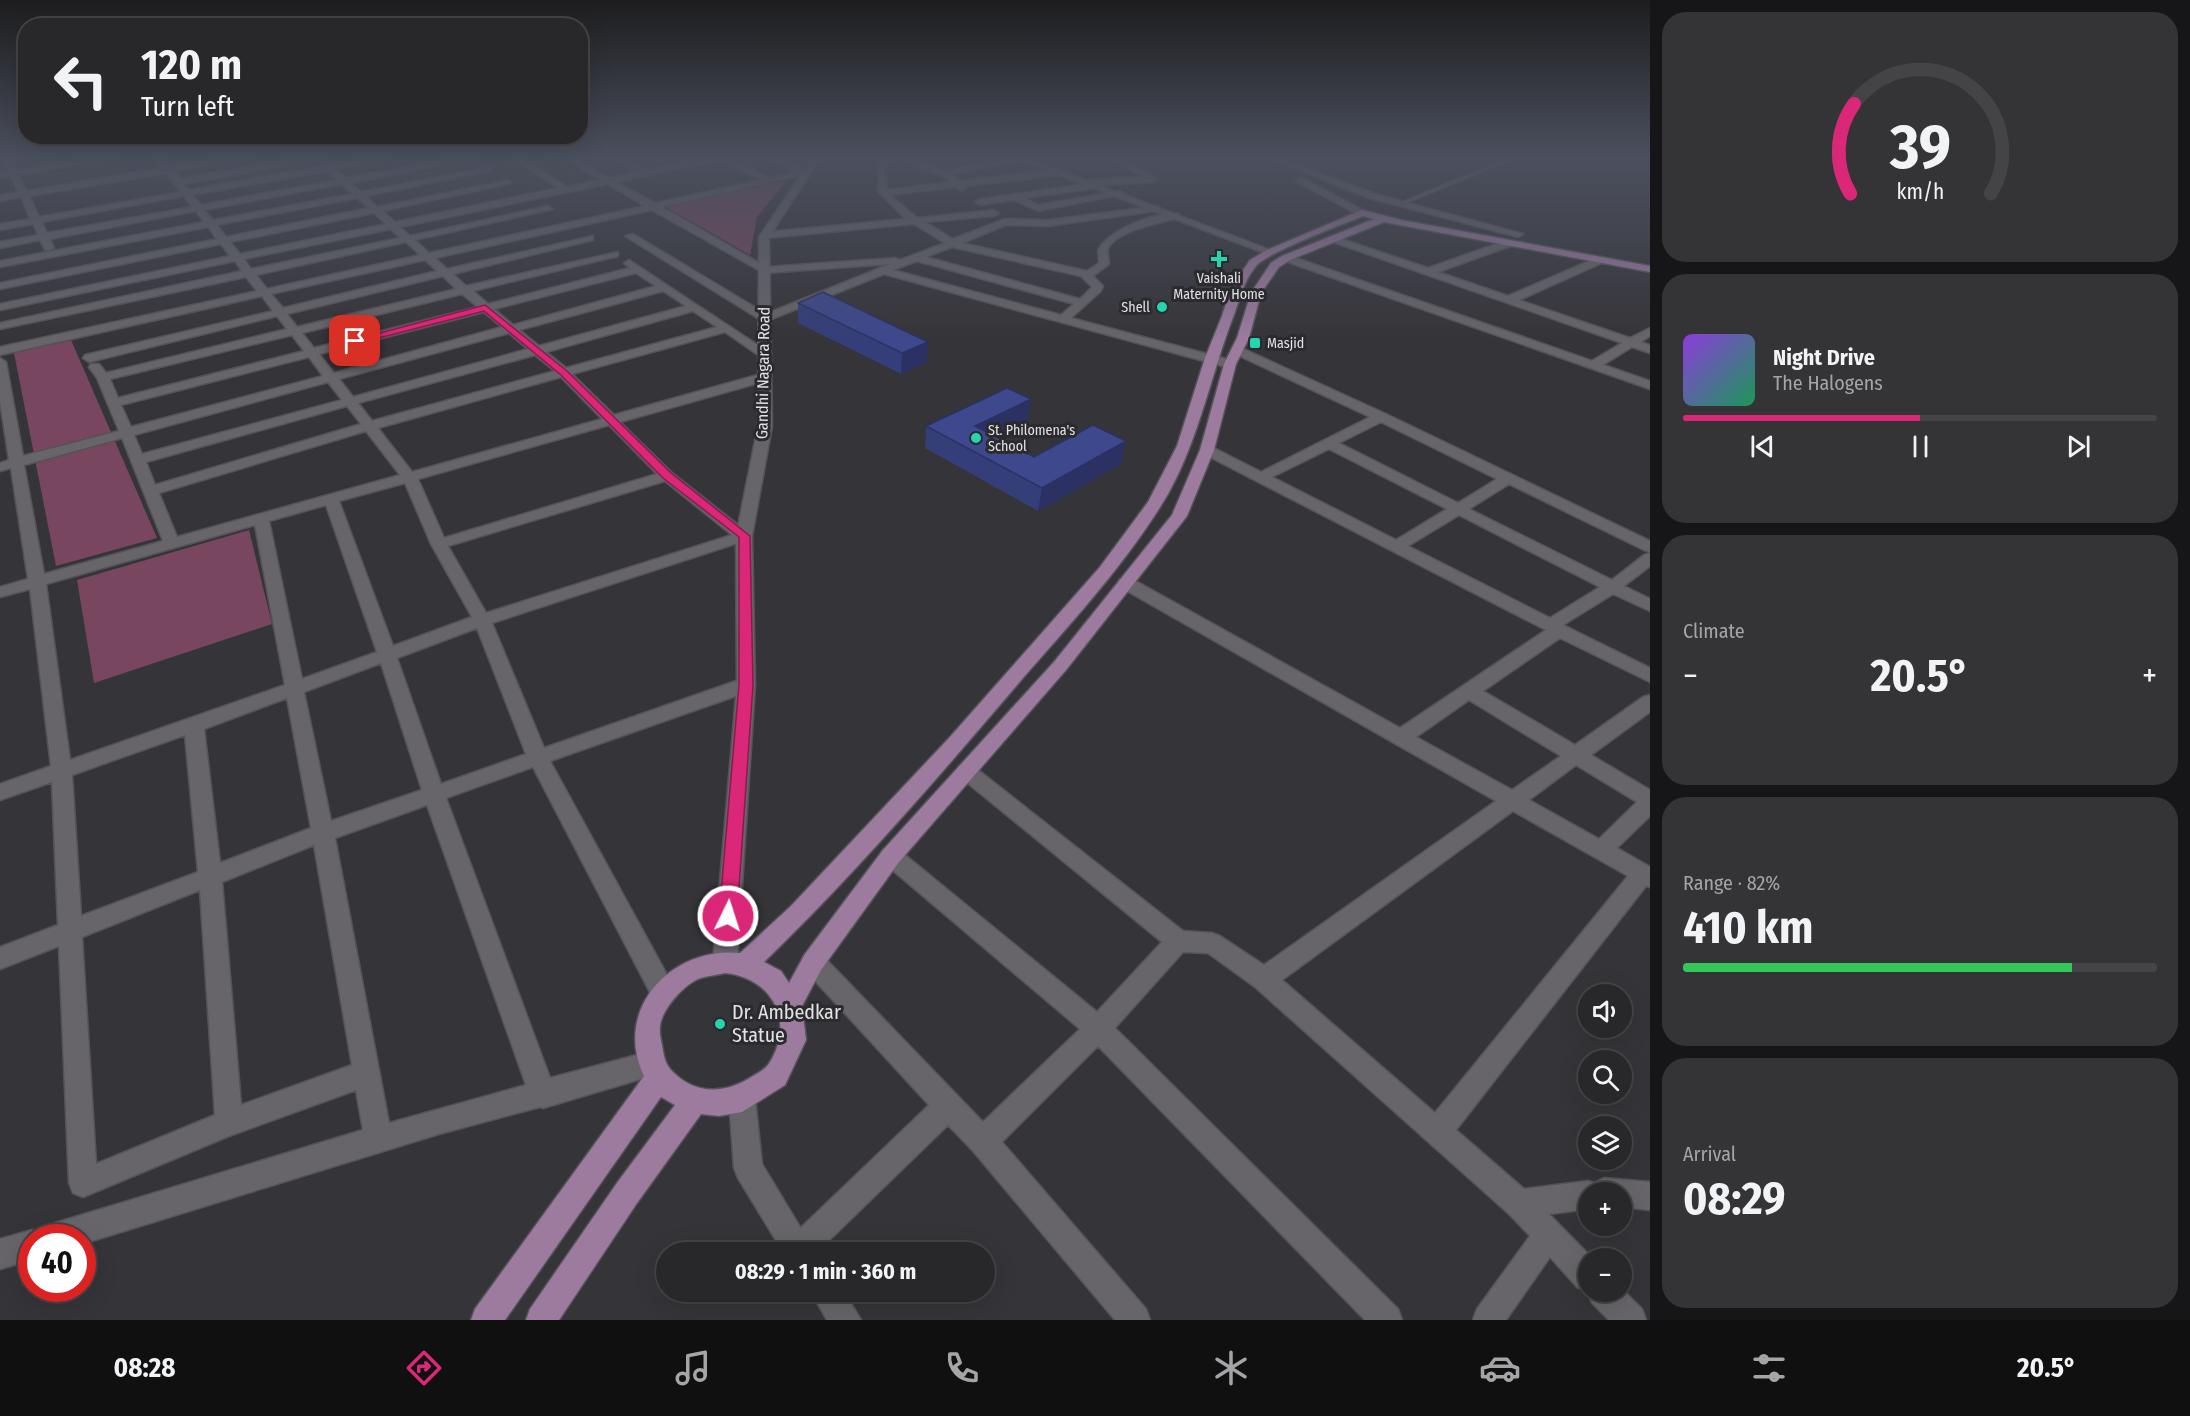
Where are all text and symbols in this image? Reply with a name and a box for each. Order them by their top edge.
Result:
text: 120 m [141,40,242,90]
icon: left [42,42,120,120]
text: Turn left [141,91,234,123]
text: 39 [1888,110,1951,185]
text: km/h [1896,179,1944,205]
marker: Vaishali Maternity Home [1210,250,1228,268]
place label: Vaishali Maternity Home [1173,270,1265,303]
place label: Shell [1121,299,1150,316]
marker: Shell [1155,300,1169,314]
street label: Gandhi Nagara Road [752,307,774,439]
pin [329,315,380,366]
icon: arrive [338,324,371,357]
place label: Masjid [1267,335,1304,352]
marker: Masjid [1248,336,1262,350]
text: Night Drive [1773,344,1875,371]
text: The Halogens [1773,371,1883,395]
place label: St. Philomena's School [988,422,1075,455]
icon: previous [1746,430,1779,463]
icon: pause [1904,430,1937,463]
icon: next [2062,430,2095,463]
marker: St. Philomena's School [969,431,983,445]
text: Climate [1683,619,1745,643]
text: 20.5° [1870,649,1969,703]
text: − [1683,656,1698,696]
text: + [2142,656,2157,696]
text: Range · 82% [1683,871,1780,895]
position arrow [696,884,760,948]
text: 410 km [1683,901,1813,955]
map controls [1578,984,1632,1302]
button: sound [1578,984,1632,1038]
place label: Dr. Ambedkar Statue [732,1000,841,1047]
marker: Dr. Ambedkar Statue [713,1017,727,1031]
button: search [1578,1050,1632,1104]
button: layers [1578,1116,1632,1170]
text: Arrival [1683,1142,1736,1166]
text: 08:29 [1683,1172,1786,1226]
button: + [1578,1182,1632,1236]
speed limit sign: 40 [18,1224,96,1302]
button: − [1578,1248,1632,1302]
text: 08:29 · 1 min · 360 m [735,1258,916,1285]
icon: directions [403,1347,445,1389]
icon: music [672,1347,714,1389]
icon: phone [941,1347,983,1389]
icon: climate [1210,1347,1252,1389]
icon: car [1479,1347,1521,1389]
icon: filters [1748,1347,1790,1389]
text: 08:28 [114,1352,175,1384]
text: 20.5° [2017,1352,2076,1384]

